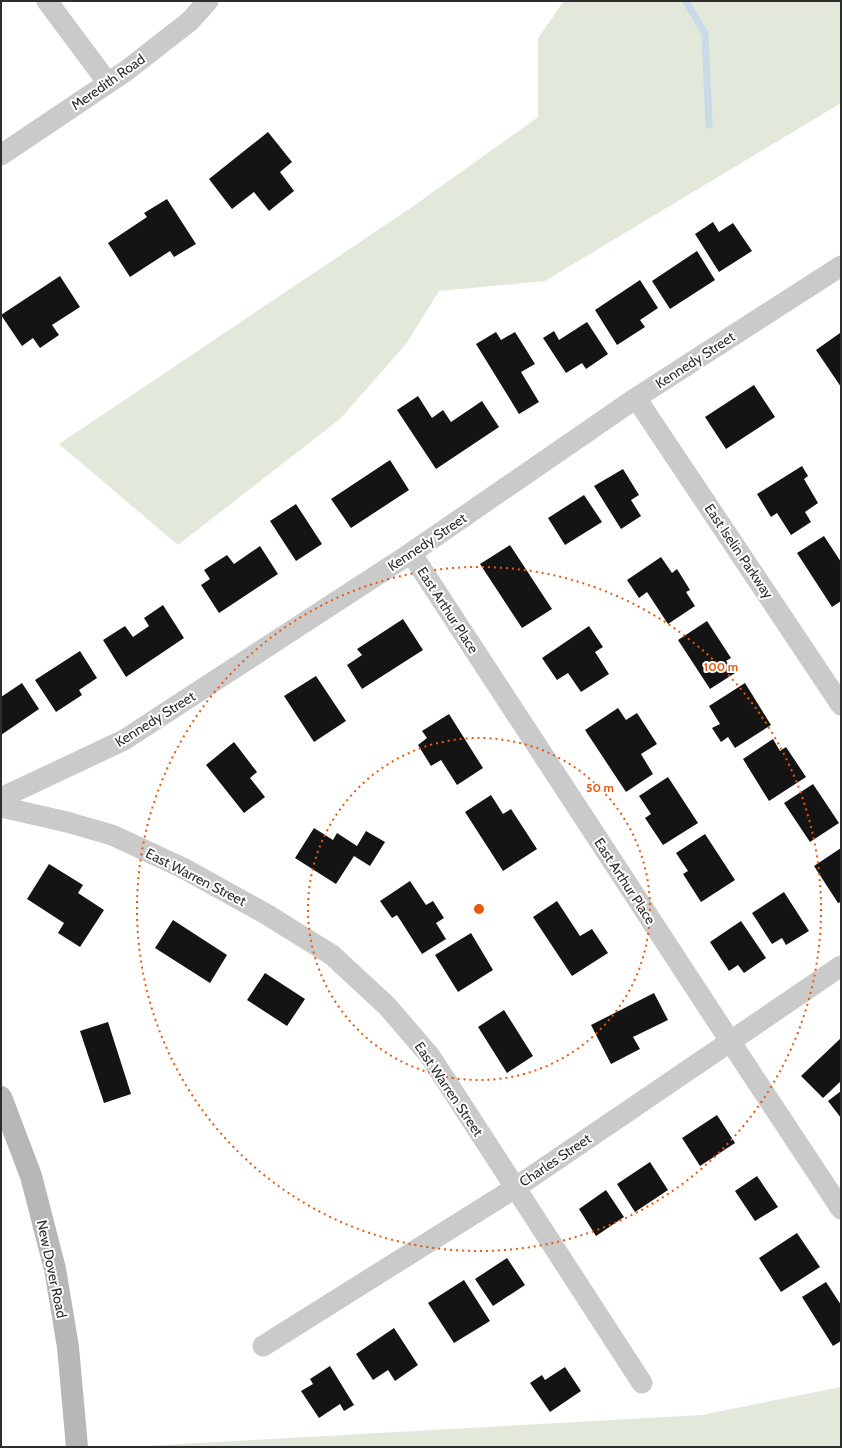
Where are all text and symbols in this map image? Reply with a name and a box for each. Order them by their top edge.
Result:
street label: Meredith Road [67,50,149,114]
street label: Kennedy Street [652,327,738,392]
street label: East Iselin Parkway [701,500,777,602]
street label: Kennedy Street [384,509,470,575]
street label: East Arthur Place [413,563,483,657]
text: 100 m [704,659,738,674]
street label: Kennedy Street [111,687,199,751]
text: 50 m [586,780,614,795]
street label: East Arthur Place [590,834,660,928]
street label: East Warren Street [143,844,249,910]
centre of rings [472,902,486,916]
street label: East Warren Street [411,1038,487,1140]
street label: Charles Street [516,1129,595,1191]
street label: New Dover Road [33,1218,71,1320]

